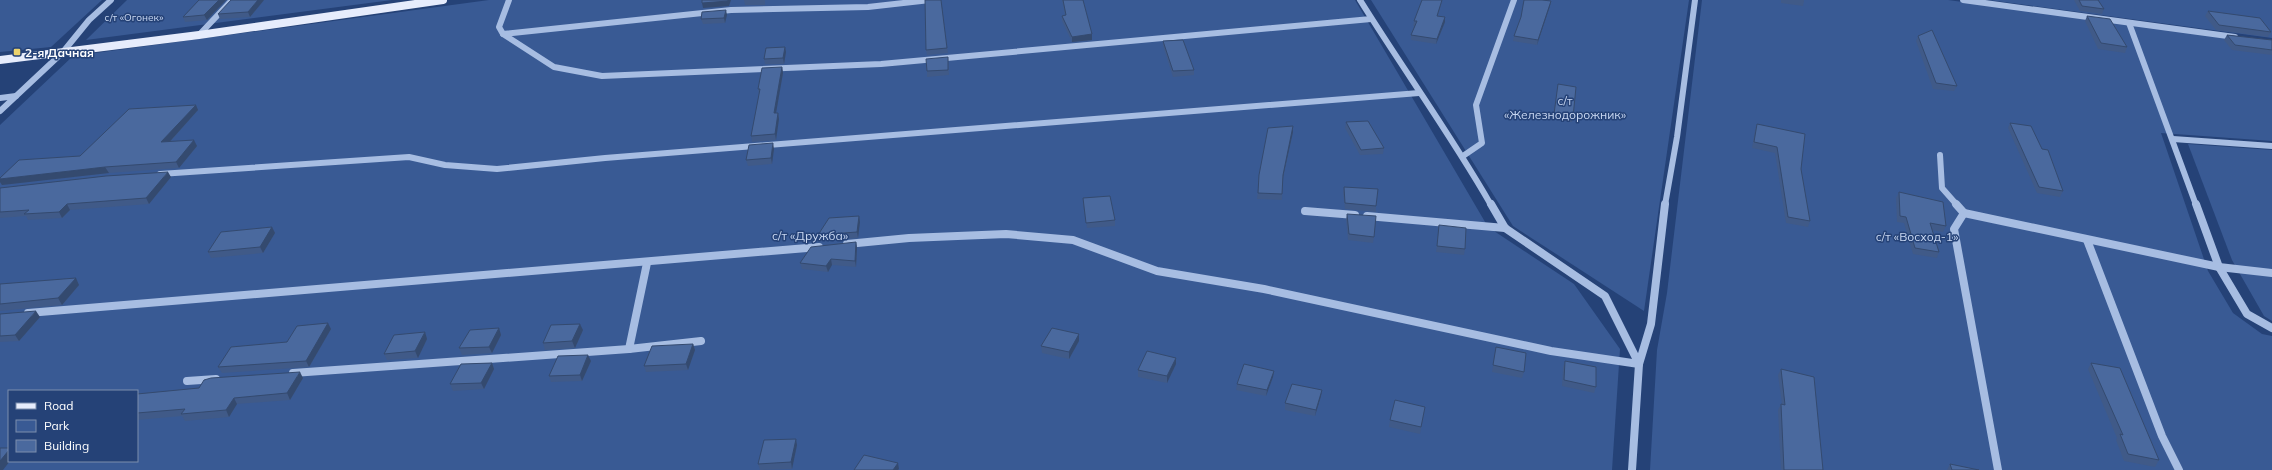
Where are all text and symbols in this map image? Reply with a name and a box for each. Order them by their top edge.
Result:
park label: с/т «Огонек» [105,11,164,24]
place label: 2-я Дачная [25,45,94,60]
marker: 2-я Дачная [12,47,22,57]
park label: с/т «Железнодорожник» [1504,93,1627,122]
park label: с/т «Дружба» [772,228,849,243]
park label: с/т «Восход-1» [1876,229,1959,244]
legend [8,390,138,462]
text: Road [44,398,73,413]
text: Park [44,418,70,433]
text: Building [44,438,89,453]

